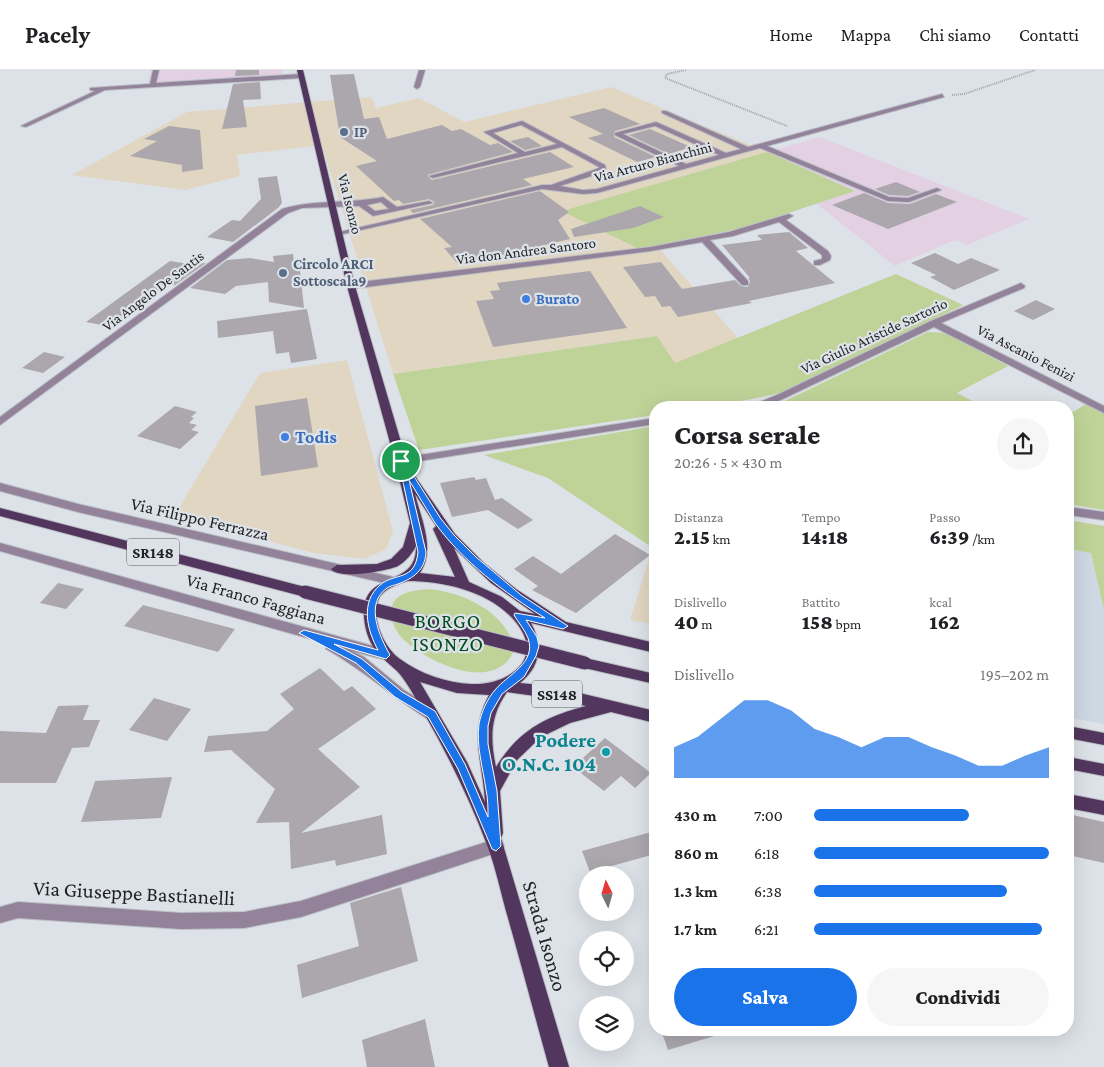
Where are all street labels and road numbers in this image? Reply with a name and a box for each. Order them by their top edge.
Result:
street label: Via Arturo Bianchini [592,139,714,185]
street label: Via Isonzo [335,172,365,236]
street label: Via don Andrea Santoro [455,234,597,268]
street label: Via Angelo De Santis [99,248,208,335]
street label: Via Giulio Aristide Sartorio [798,295,950,377]
street label: Via Ascanio Fenizi [974,321,1078,385]
street label: Via Filippo Ferrazza [129,493,271,545]
road number: SR148 [127,538,179,566]
street label: Via Franco Faggiana [184,570,328,628]
road number: SS148 [532,680,582,708]
street label: Via Giuseppe Bastianelli [32,876,236,910]
street label: Strada Isonzo [518,878,572,994]

